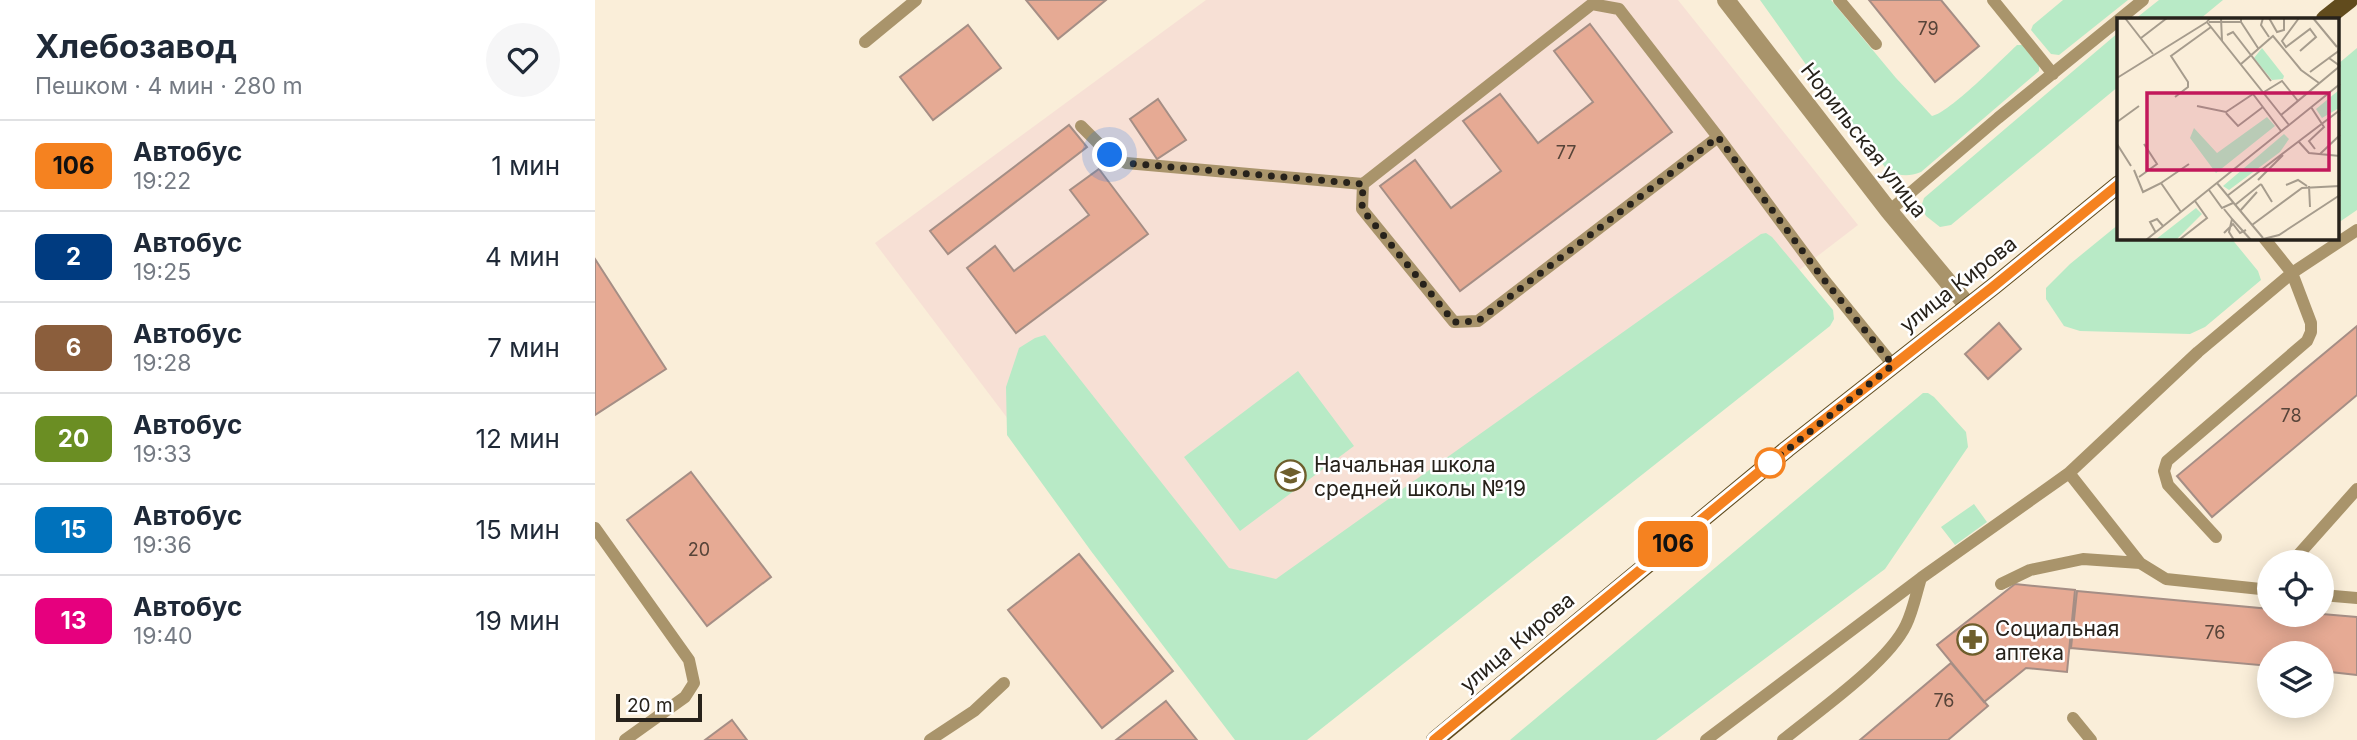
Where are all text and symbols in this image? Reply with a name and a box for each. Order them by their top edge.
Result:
house number: 79 [1917,18,1939,39]
inset map [2117,18,2339,240]
button: heart [486,23,560,97]
text: Хлебoзавод [35,26,237,66]
street label: Норильская улица [1796,58,1932,222]
text: Пешком · 4 мин · 280 m [35,72,303,100]
text: Автобус [133,136,242,167]
your location [1092,137,1127,172]
house number: 77 [1556,142,1576,163]
text: 1 мин [491,150,560,181]
text: 106 [52,151,95,180]
text: 19:22 [133,167,191,195]
text: Автобус [133,227,242,258]
street label: улица Кирова [1895,231,2021,337]
text: 4 мин [485,241,560,272]
text: 2 [66,242,81,271]
text: 19:25 [133,258,191,286]
text: Автобус [133,318,242,349]
text: 7 мин [487,332,560,363]
text: 6 [66,333,81,362]
text: 19:28 [133,349,192,377]
house number: 78 [2280,405,2302,426]
text: Автобус [133,409,242,440]
text: 12 мин [475,423,560,454]
text: 20 [58,424,89,453]
text: 19:33 [133,440,192,468]
unlabelled marker [1755,448,1785,478]
place label: Начальная школа средней школы №19 [1314,452,1526,501]
school or university icon: Начальная школа средней школы №19 [1274,459,1308,493]
text: Автобус [133,500,242,531]
text: 15 мин [476,514,560,545]
text: 15 [61,515,86,544]
line badge: 106 [1633,521,1713,567]
text: 106 [1652,529,1694,558]
text: 19:36 [133,531,192,559]
house number: 20 [688,539,710,560]
map controls [2257,550,2334,718]
button: locate [2257,550,2334,627]
street label: улица Кирова [1455,587,1579,697]
text: Автобус [133,591,242,622]
text: 19 мин [475,605,560,636]
text: 13 [61,606,86,635]
place label: Социальная аптека [1995,616,2119,665]
text: 19:40 [133,622,193,650]
house number: 76 [2204,622,2226,643]
pharmacy icon: Социальная аптека [1955,623,1989,657]
button: layers [2257,641,2334,718]
house number: 76 [1933,690,1955,711]
scale bar [616,691,702,723]
text: 20 m [627,694,673,717]

